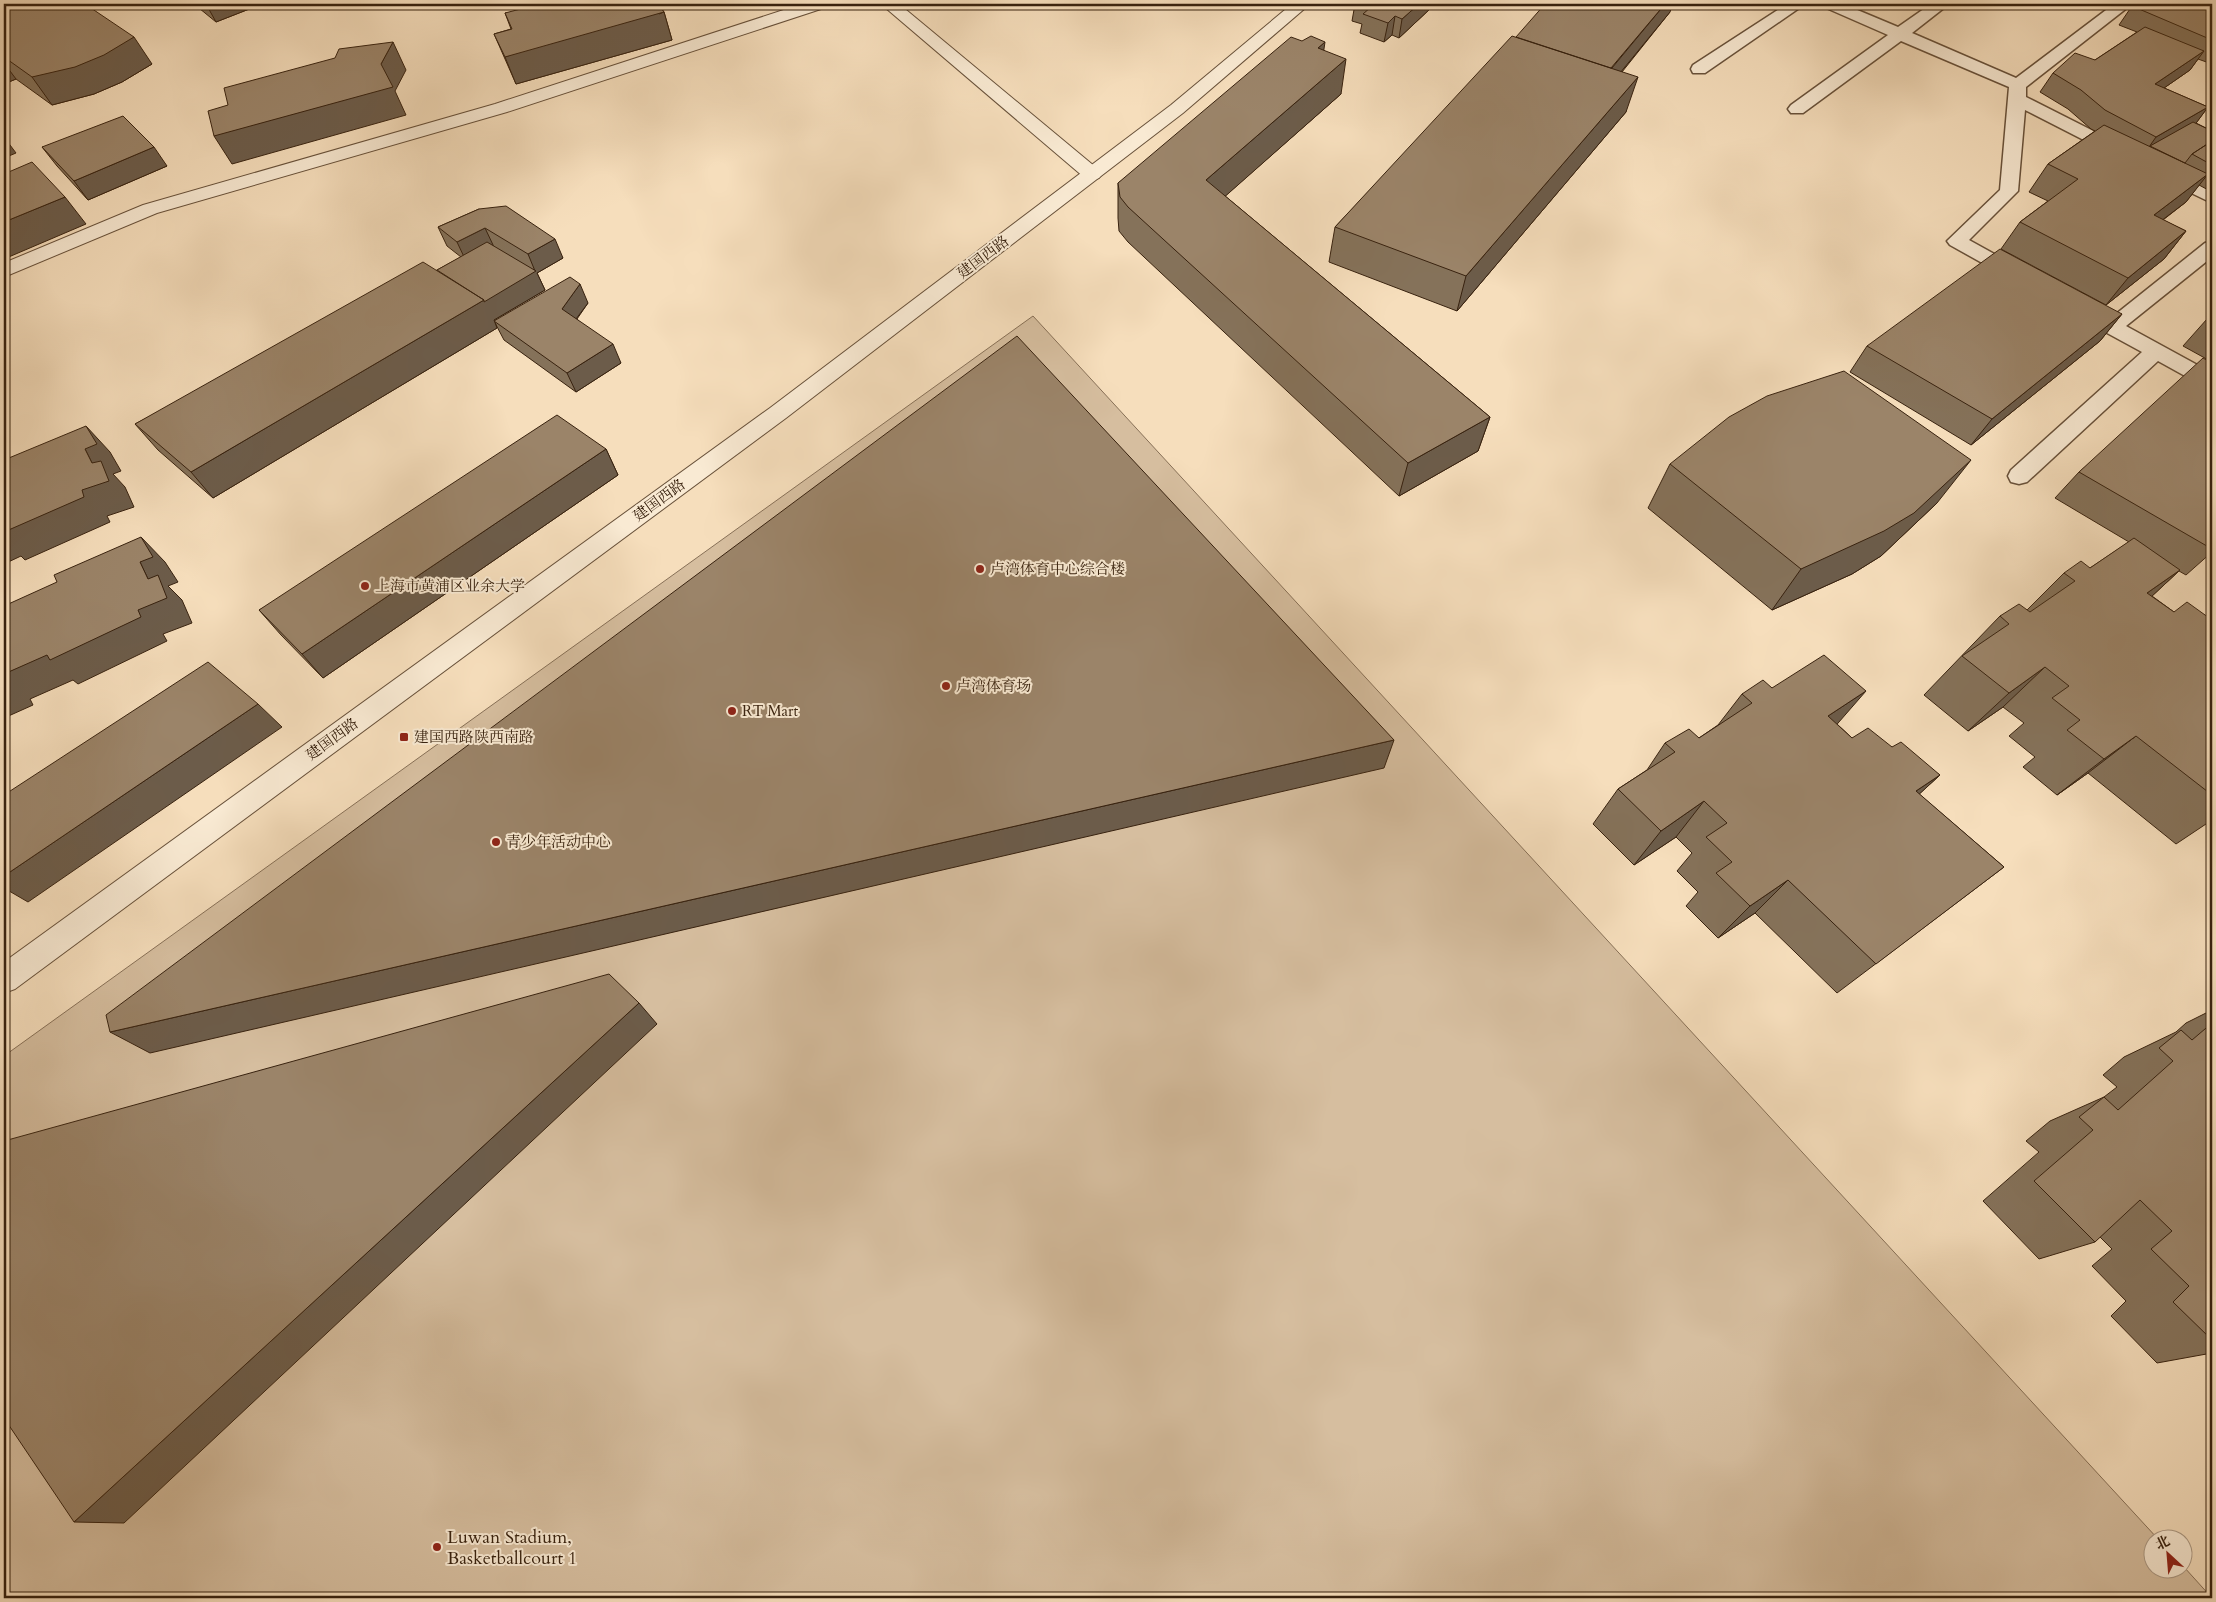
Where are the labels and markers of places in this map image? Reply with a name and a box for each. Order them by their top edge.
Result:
place label: 卢湾体育中心综合楼 [990,559,1125,579]
marker: 卢湾体育中心综合楼 [974,563,986,575]
place label: 上海市黄浦区业余大学 [375,576,525,596]
marker: 上海市黄浦区业余大学 [359,580,371,592]
place label: 卢湾体育场 [956,676,1031,696]
marker: 卢湾体育场 [940,680,952,692]
place label: RT Mart [742,701,799,721]
marker: RT Mart [726,705,738,717]
place label: 建国西路陕西南路 [414,727,534,747]
marker: 建国西路陕西南路 [398,731,410,743]
place label: 青少年活动中心 [506,832,611,852]
marker: 青少年活动中心 [490,836,502,848]
place label: Luwan Stadium, Basketballcourt 1 [447,1525,577,1571]
marker: Luwan Stadium, Basketballcourt 1 [431,1541,443,1553]

